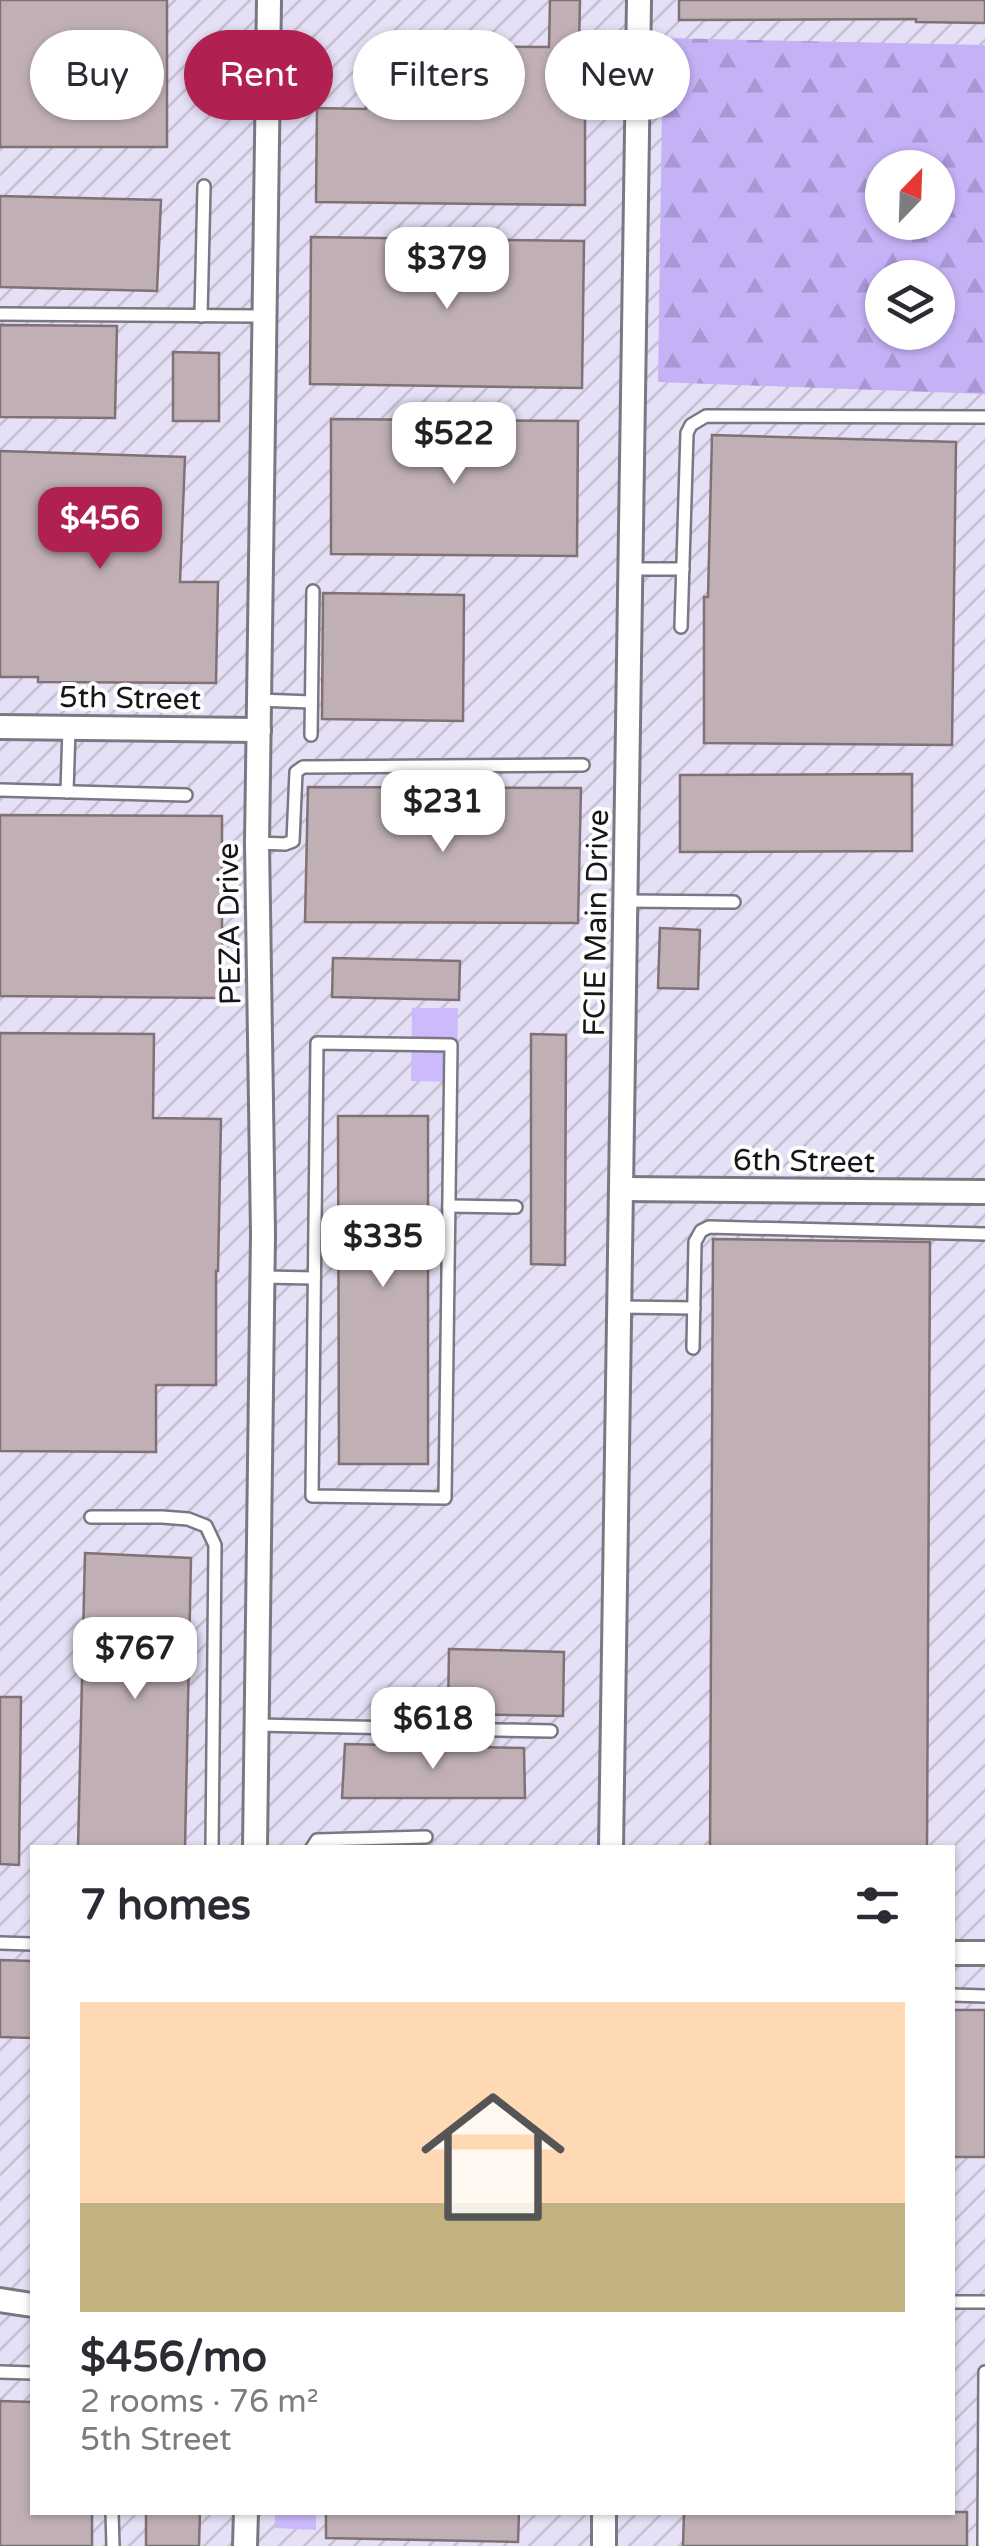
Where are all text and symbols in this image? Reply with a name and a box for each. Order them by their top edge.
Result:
chip: Buy [30,30,164,120]
chip: Rent [184,30,333,120]
chip: Filters [353,30,525,120]
chip: New [545,30,690,120]
north arrow [865,150,955,240]
map controls [865,150,955,350]
pin: $379 [388,227,506,312]
text: $379 [407,240,487,278]
button: layers [865,260,955,350]
pin: $522 [395,402,513,487]
text: $522 [414,415,494,453]
pin: $456 [41,487,159,572]
text: $456 [60,500,140,538]
street label: 5th Street [59,679,201,718]
pin: $231 [384,770,502,855]
text: $231 [403,783,483,821]
street label: FCIE Main Drive [576,809,617,1037]
street label: PEZA Drive [210,842,249,1006]
street label: 6th Street [733,1142,875,1181]
pin: $335 [324,1205,442,1290]
text: $335 [343,1218,423,1256]
pin: $767 [76,1617,194,1702]
text: $767 [95,1630,175,1668]
pin: $618 [374,1687,492,1772]
text: $618 [393,1700,473,1738]
icon: filters [850,1878,905,1933]
text: 7 homes [80,1880,251,1931]
icon: home [403,2067,583,2247]
text: $456/mo [80,2332,267,2383]
text: 2 rooms · 76 m² [80,2383,319,2421]
text: 5th Street [80,2421,232,2459]

